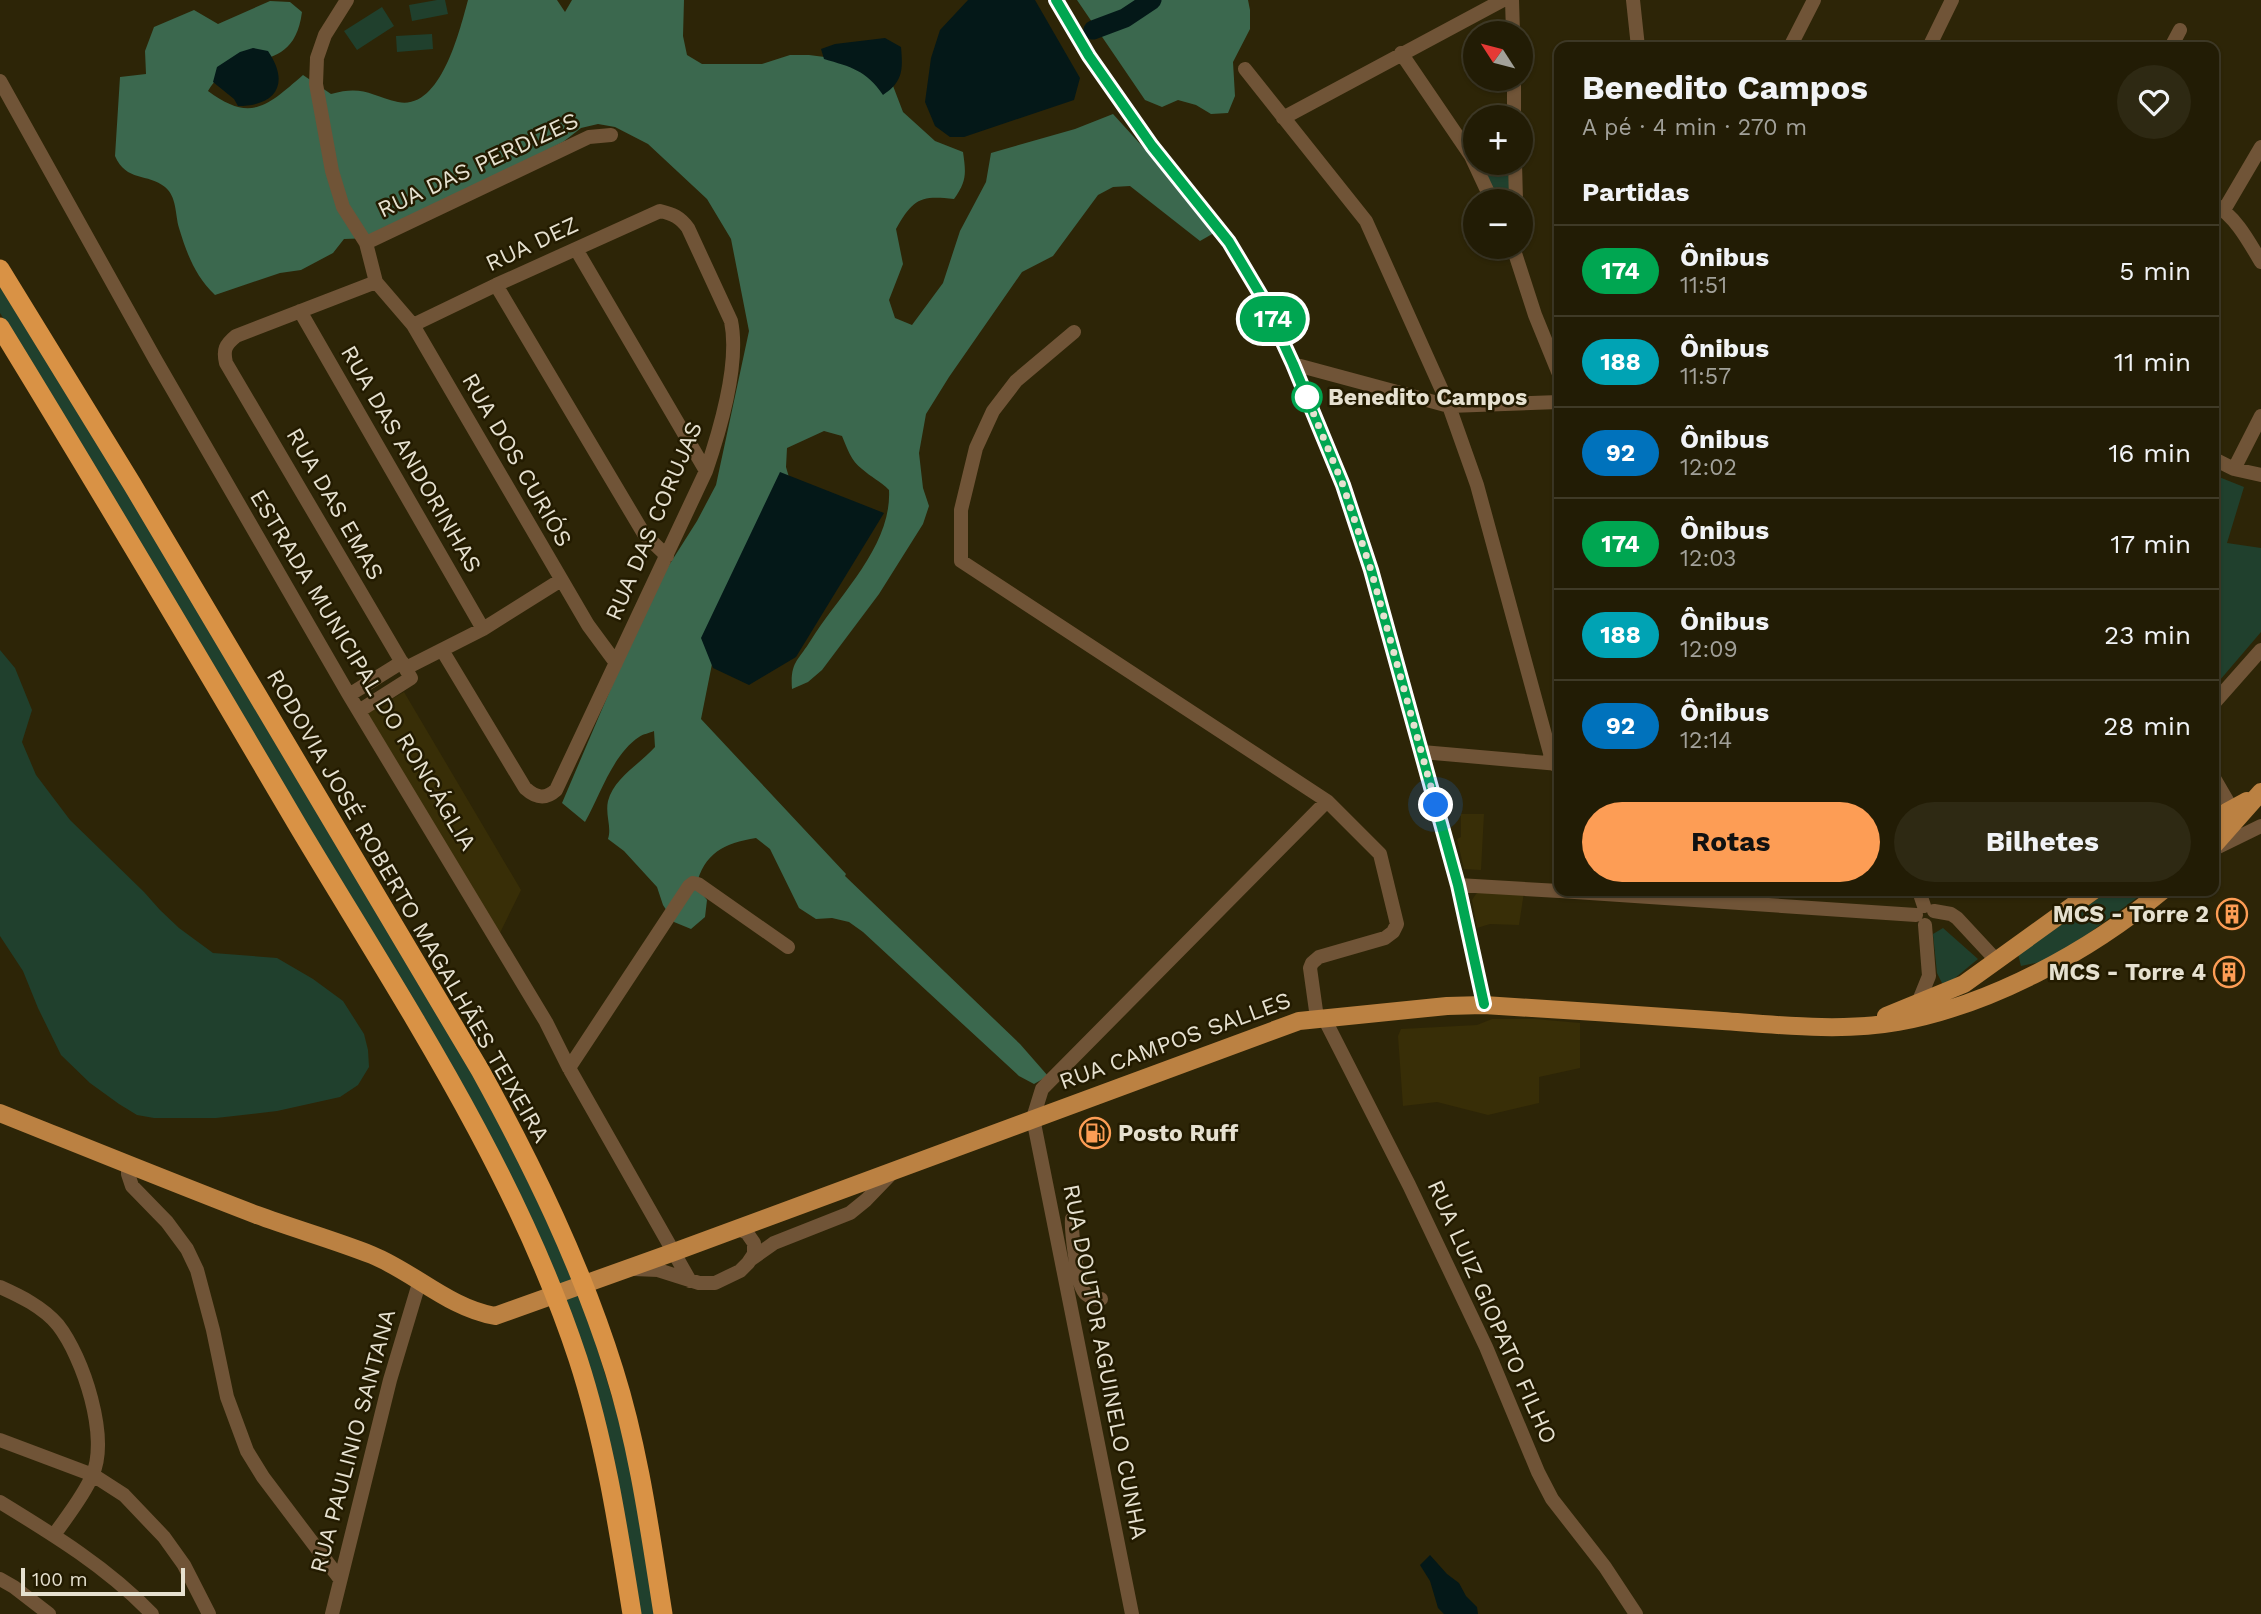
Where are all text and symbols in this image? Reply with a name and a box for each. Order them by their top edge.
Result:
north arrow [1463,21,1533,91]
map controls [1463,21,1533,259]
button: heart [2117,65,2191,139]
text: Benedito Campos [1582,68,1868,107]
button: + [1463,105,1533,175]
street label: RUA DAS PERDIZES [373,107,583,223]
text: A pé · 4 min · 270 m [1582,114,1807,141]
text: Partidas [1582,177,1689,207]
button: − [1463,189,1533,259]
street label: RUA DEZ [481,211,583,277]
text: Ônibus [1680,242,1769,272]
text: 5 min [2119,256,2191,286]
text: 174 [1601,257,1640,285]
text: 11:51 [1680,272,1727,299]
line badge: 174 [1233,296,1313,342]
text: 174 [1254,305,1292,333]
text: Ônibus [1680,333,1769,363]
street label: RUA DAS ANDORINHAS [335,341,487,577]
text: 11 min [2114,347,2191,377]
text: 188 [1600,348,1641,376]
text: 11:57 [1680,363,1731,390]
street label: RUA DOS CURIÓS [456,368,578,551]
marker: Benedito Campos [1292,382,1322,412]
place label: Benedito Campos [1328,384,1527,411]
street label: RUA DAS CORUJAS [600,417,708,625]
street label: RUA DAS EMAS [281,423,389,585]
text: Ônibus [1680,424,1769,454]
text: 16 min [2108,438,2191,468]
text: 92 [1606,439,1635,467]
text: 12:02 [1680,454,1737,481]
street label: ESTRADA MUNICIPAL DO RONCÁGLIA [244,485,482,855]
text: Ônibus [1680,515,1769,545]
text: 17 min [2110,529,2191,559]
text: 174 [1601,530,1640,558]
text: 12:03 [1680,545,1736,572]
text: Ônibus [1680,606,1769,636]
text: 23 min [2104,620,2191,650]
text: 188 [1600,621,1641,649]
text: 12:09 [1680,636,1738,663]
street label: RODOVIA JOSÉ ROBERTO MAGALHÃES TEIXEIRA [261,665,555,1147]
text: Ônibus [1680,697,1769,727]
text: 28 min [2103,711,2191,741]
text: 92 [1606,712,1635,740]
text: 12:14 [1680,727,1732,754]
your location [1418,787,1453,822]
button: Rotas [1582,802,1880,882]
button: Bilhetes [1894,802,2191,882]
building icon: MCS - Torre 2 [2215,897,2249,931]
place label: MCS - Torre 2 [2053,901,2209,928]
building icon: MCS - Torre 4 [2212,955,2246,989]
place label: MCS - Torre 4 [2049,959,2206,986]
street label: RUA CAMPOS SALLES [1056,987,1294,1095]
fuel station icon: Posto Ruff [1078,1116,1112,1150]
place label: Posto Ruff [1118,1120,1238,1147]
street label: RUA LUIZ GIOPATO FILHO [1422,1176,1562,1448]
street label: RUA DOUTOR AGUINELO CUNHA [1057,1182,1153,1542]
street label: RUA PAULINIO SANTANA [305,1306,401,1576]
scale bar [21,1565,186,1597]
text: 100 m [32,1568,88,1591]

